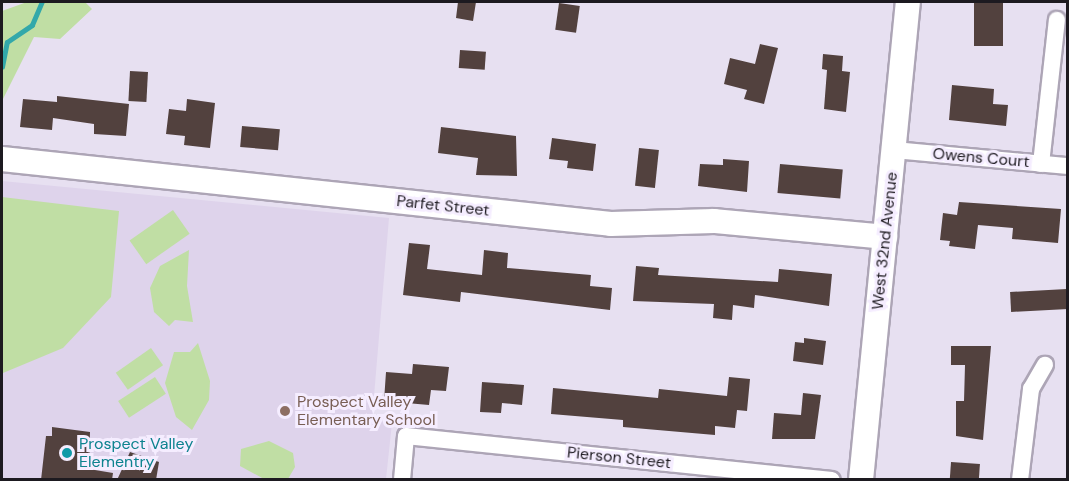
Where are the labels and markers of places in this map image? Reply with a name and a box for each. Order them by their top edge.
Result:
place label: Prospect Valley Elementary School [297,392,435,430]
marker: Prospect Valley Elementary School [278,404,292,418]
place label: Prospect Valley Elementry [79,434,193,472]
marker: Prospect Valley Elementry [60,446,74,460]

